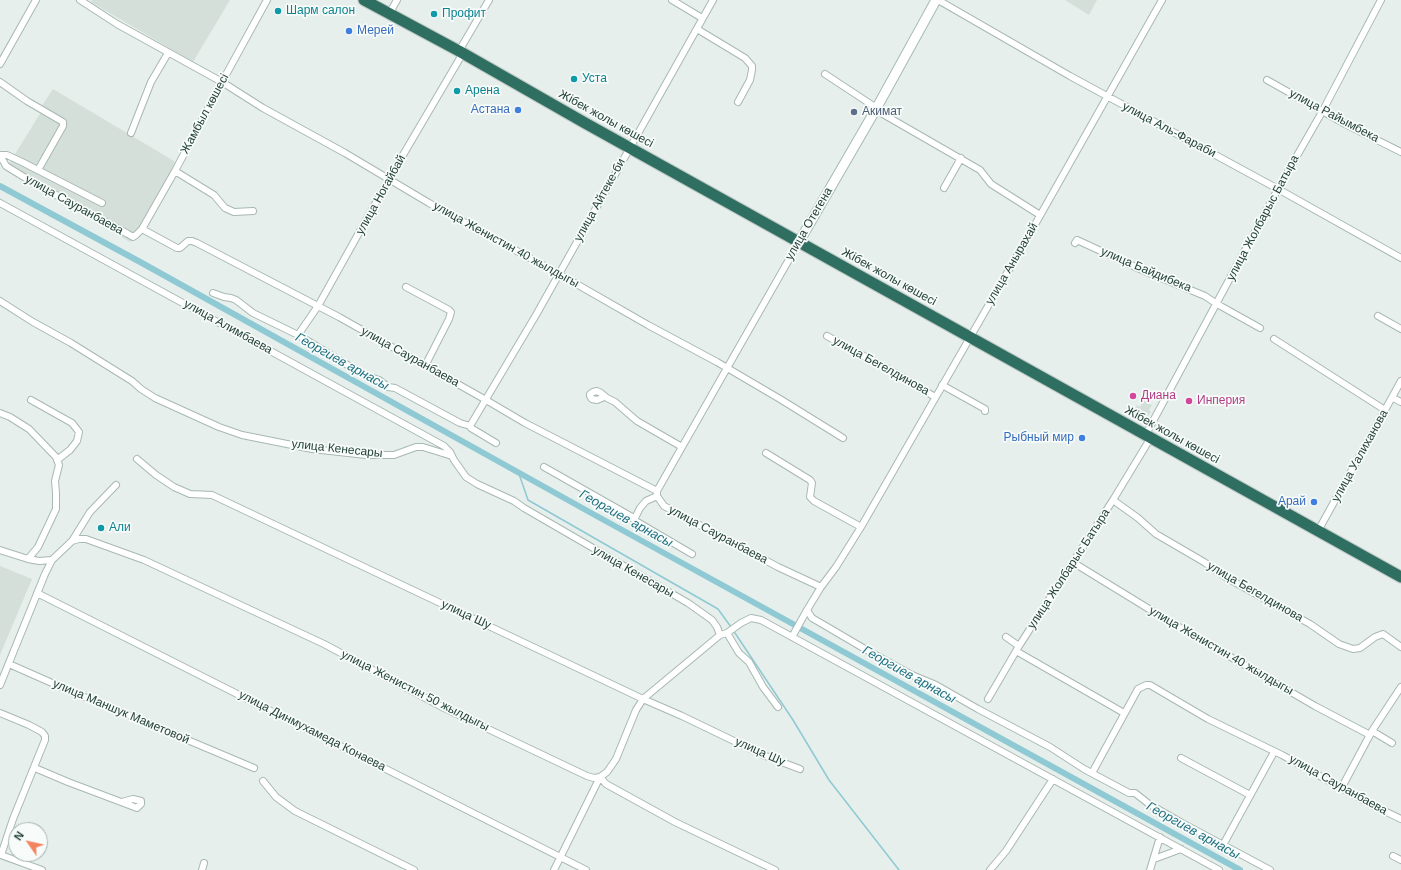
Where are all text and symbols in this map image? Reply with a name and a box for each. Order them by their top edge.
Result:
place label: Шарм салон [286,4,355,18]
marker: Шарм салон [273,6,283,16]
place label: Профит [442,7,486,21]
marker: Профит [429,9,439,19]
place label: Мерей [357,24,394,38]
marker: Мерей [344,26,354,36]
street label: Жамбыл көшесі [178,71,232,157]
place label: Уста [582,72,607,86]
marker: Уста [569,74,579,84]
place label: Арена [465,84,500,98]
marker: Арена [452,86,462,96]
street label: улица Райымбека [1287,86,1381,146]
street label: Жібек жолы көшесі [556,87,656,151]
street label: улица Аль-Фараби [1120,99,1218,161]
place label: Астана [471,103,510,117]
marker: Астана [513,105,523,115]
place label: Акимат [862,105,902,119]
marker: Акимат [849,107,859,117]
street label: улица Ногайбай [353,153,409,237]
street label: улица Жолбарыс Батыра [1224,153,1302,283]
street label: улица Айтеке-би [571,156,629,244]
street label: улица Сауранбаева [22,172,126,238]
street label: улица Отегена [782,185,836,263]
street label: улица Женистин 40 жылдыгы [431,199,581,291]
street label: улица Анырахай [983,220,1041,308]
street label: улица Байдибека [1099,244,1193,296]
street label: Жібек жолы көшесі [839,245,939,309]
street label: улица Алимбаева [181,297,275,357]
street label: улица Сауранбаева [358,324,462,390]
water label: Георгиев арнасы [293,330,391,394]
street label: улица Бегелдинова [830,333,932,399]
place label: Диана [1141,389,1176,403]
marker: Диана [1128,391,1138,401]
place label: Инперия [1197,394,1245,408]
marker: Инперия [1184,396,1194,406]
street label: Жібек жолы көшесі [1122,403,1222,467]
street label: улица Уалиханова [1329,407,1391,505]
place label: Рыбный мир [1004,431,1074,445]
marker: Рыбный мир [1077,433,1087,443]
street label: улица Кенесары [291,437,383,461]
water label: Георгиев арнасы [577,487,675,551]
place label: Арай [1278,495,1306,509]
marker: Арай [1309,497,1319,507]
street label: улица Сауранбаева [666,503,770,567]
street label: улица Жолбарыс Батыра [1025,506,1113,632]
place label: Али [109,521,131,535]
marker: Али [96,523,106,533]
street label: улица Кенесары [590,543,676,601]
street label: улица Бегелдинова [1205,559,1305,625]
street label: улица Шу [439,597,493,633]
street label: улица Женистин 40 жылдыгы [1146,604,1296,698]
water label: Георгиев арнасы [860,643,958,707]
street label: улица Женистин 50 жылдыгы [338,647,492,735]
street label: улица Маншук Маметовой [51,677,191,747]
street label: улица Динмухамеда Конаева [236,688,388,774]
street label: улица Шу [733,735,787,769]
street label: улица Сауранбаева [1286,752,1390,818]
water label: Георгиев арнасы [1144,799,1242,863]
north arrow [8,822,48,862]
text: N [12,829,26,843]

